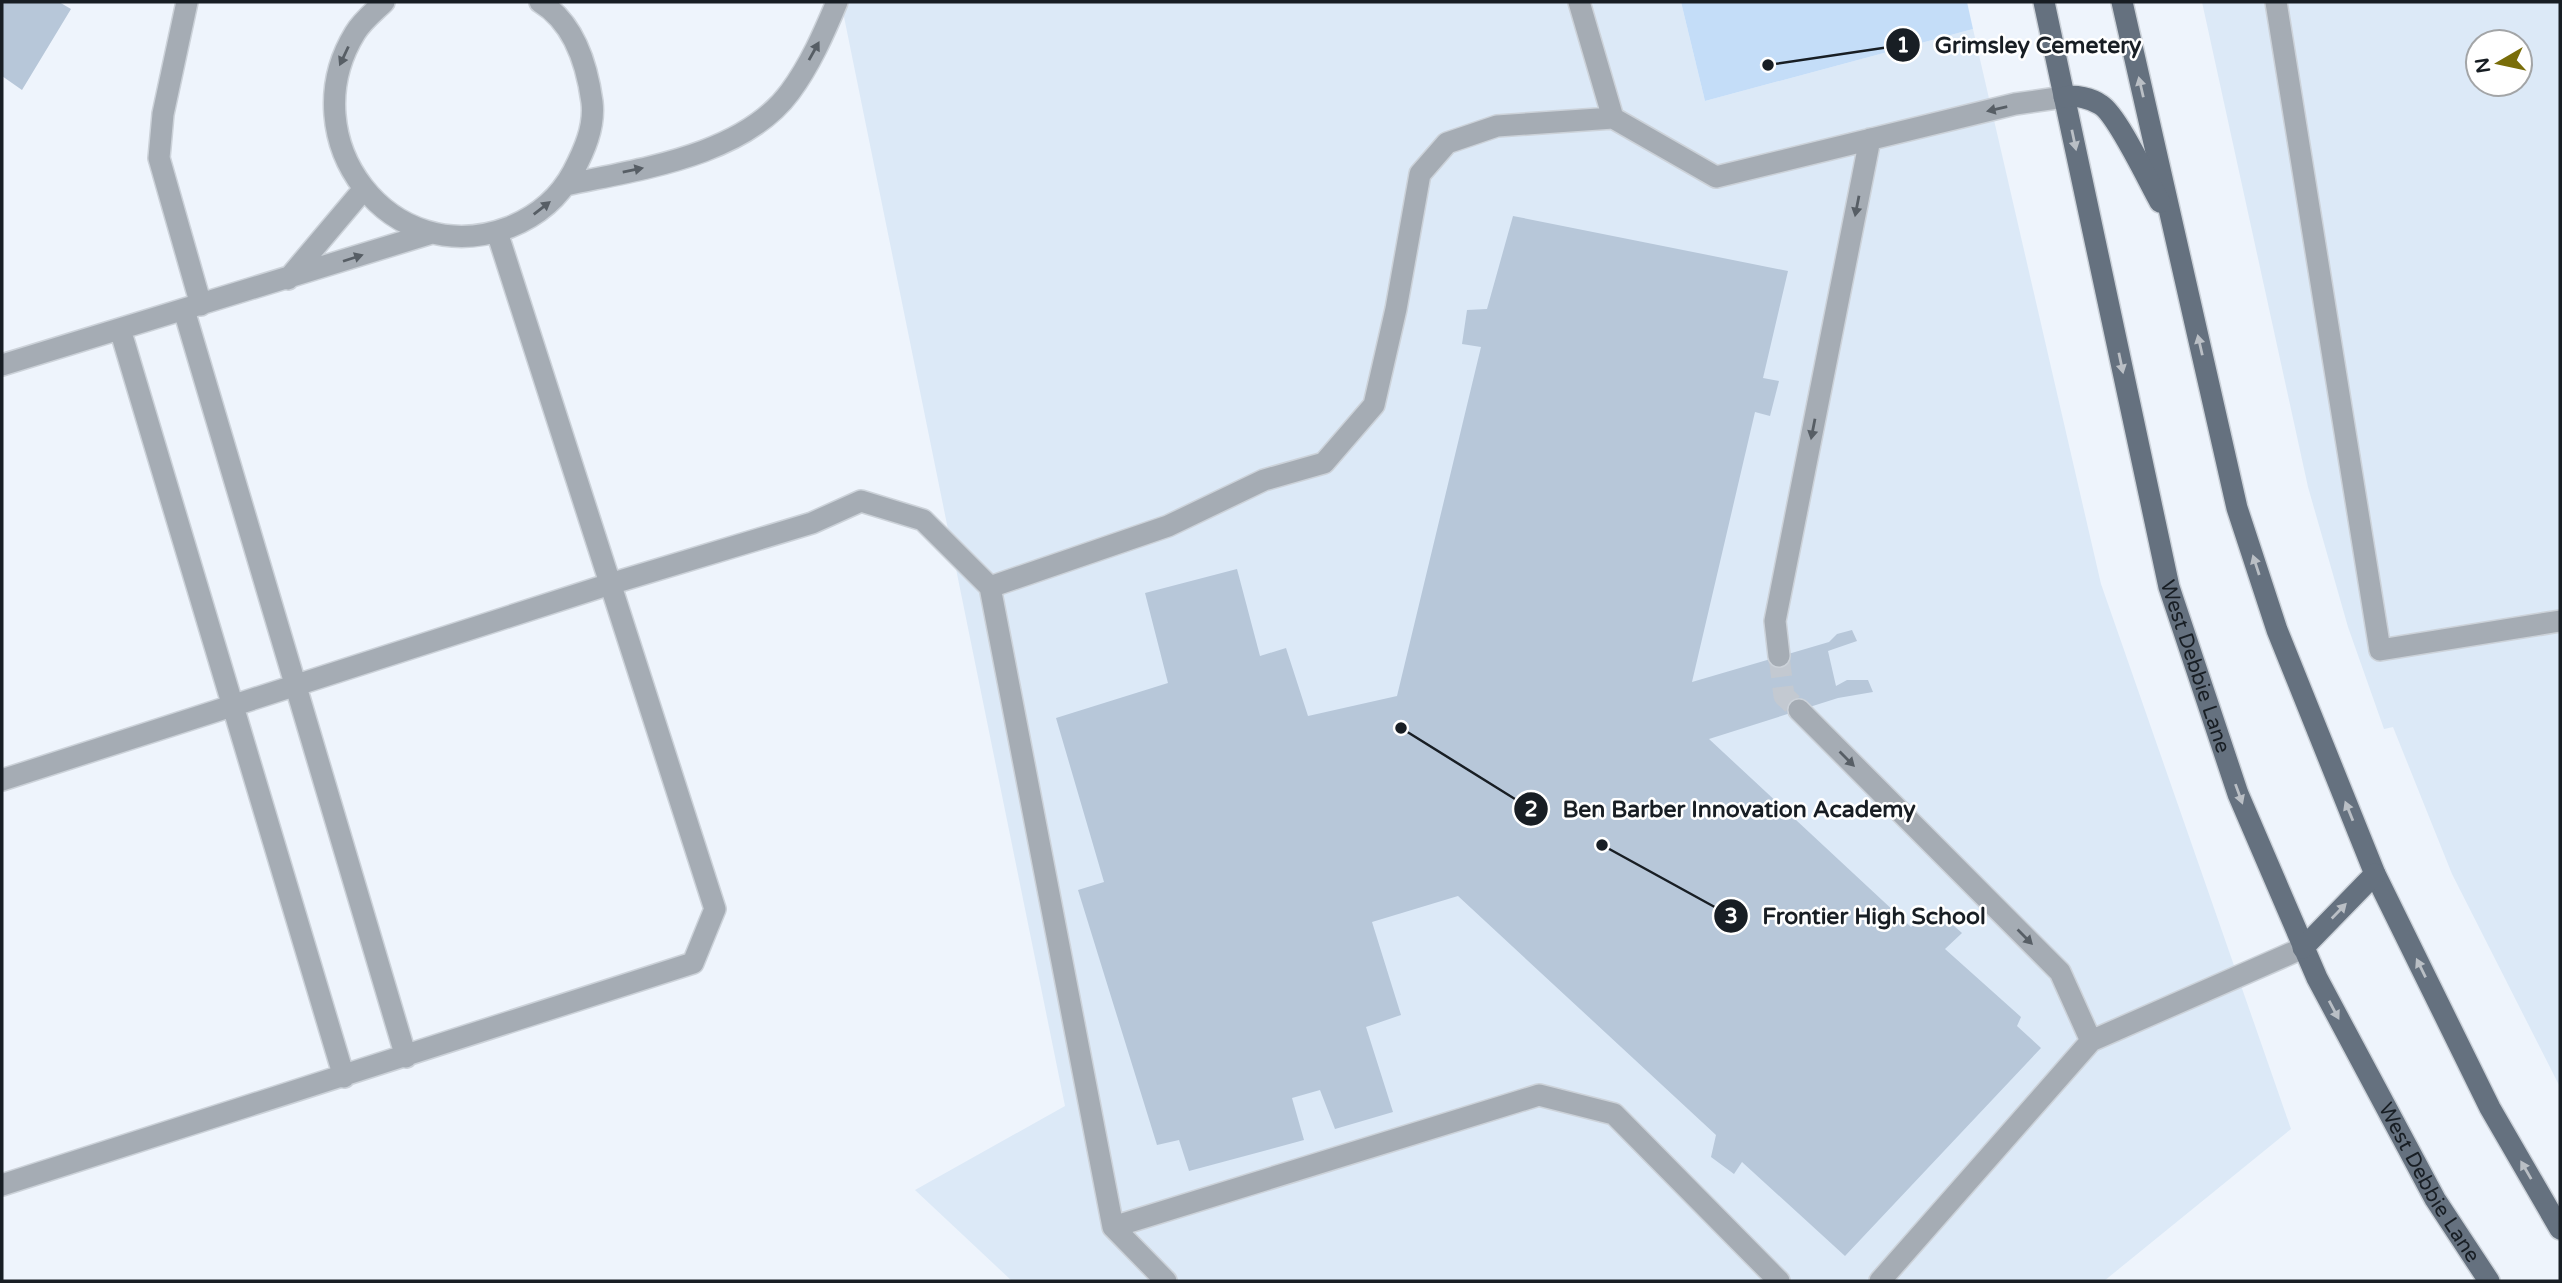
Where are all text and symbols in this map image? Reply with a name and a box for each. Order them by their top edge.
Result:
callout: Grimsley Cemetery [1886,23,2156,67]
north arrow [2464,28,2534,98]
text: Grimsley Cemetery [1935,32,2142,60]
text: 1 [1896,33,1910,58]
one-way arrow [808,42,820,61]
one-way arrow [338,46,350,66]
text: N [2471,56,2495,75]
one-way arrow [2135,76,2146,98]
one-way arrow [1986,103,2008,114]
one-way arrow [2068,129,2079,151]
one-way arrow [622,165,644,176]
one-way arrow [1851,195,1862,217]
one-way arrow [533,201,551,215]
one-way arrow [343,252,364,263]
one-way arrow [2194,334,2205,356]
one-way arrow [2116,352,2127,374]
one-way arrow [1807,418,1818,440]
one-way arrow [2250,555,2261,576]
street label: West Debbie Lane [2155,577,2236,756]
one-way arrow [1838,750,1855,766]
one-way arrow [2234,784,2245,805]
callout: Ben Barber Innovation Academy [1514,787,1930,831]
text: Ben Barber Innovation Academy [1562,796,1916,824]
text: 2 [1524,797,1538,822]
one-way arrow [2344,800,2355,821]
callout: Frontier High School [1714,894,2000,938]
text: Frontier High School [1762,903,1986,931]
one-way arrow [2331,903,2347,920]
text: 3 [1724,904,1738,929]
one-way arrow [2016,929,2033,945]
one-way arrow [2416,958,2427,978]
one-way arrow [2327,1000,2339,1020]
street label: West Debbie Lane [2373,1098,2486,1267]
one-way arrow [2520,1160,2532,1180]

